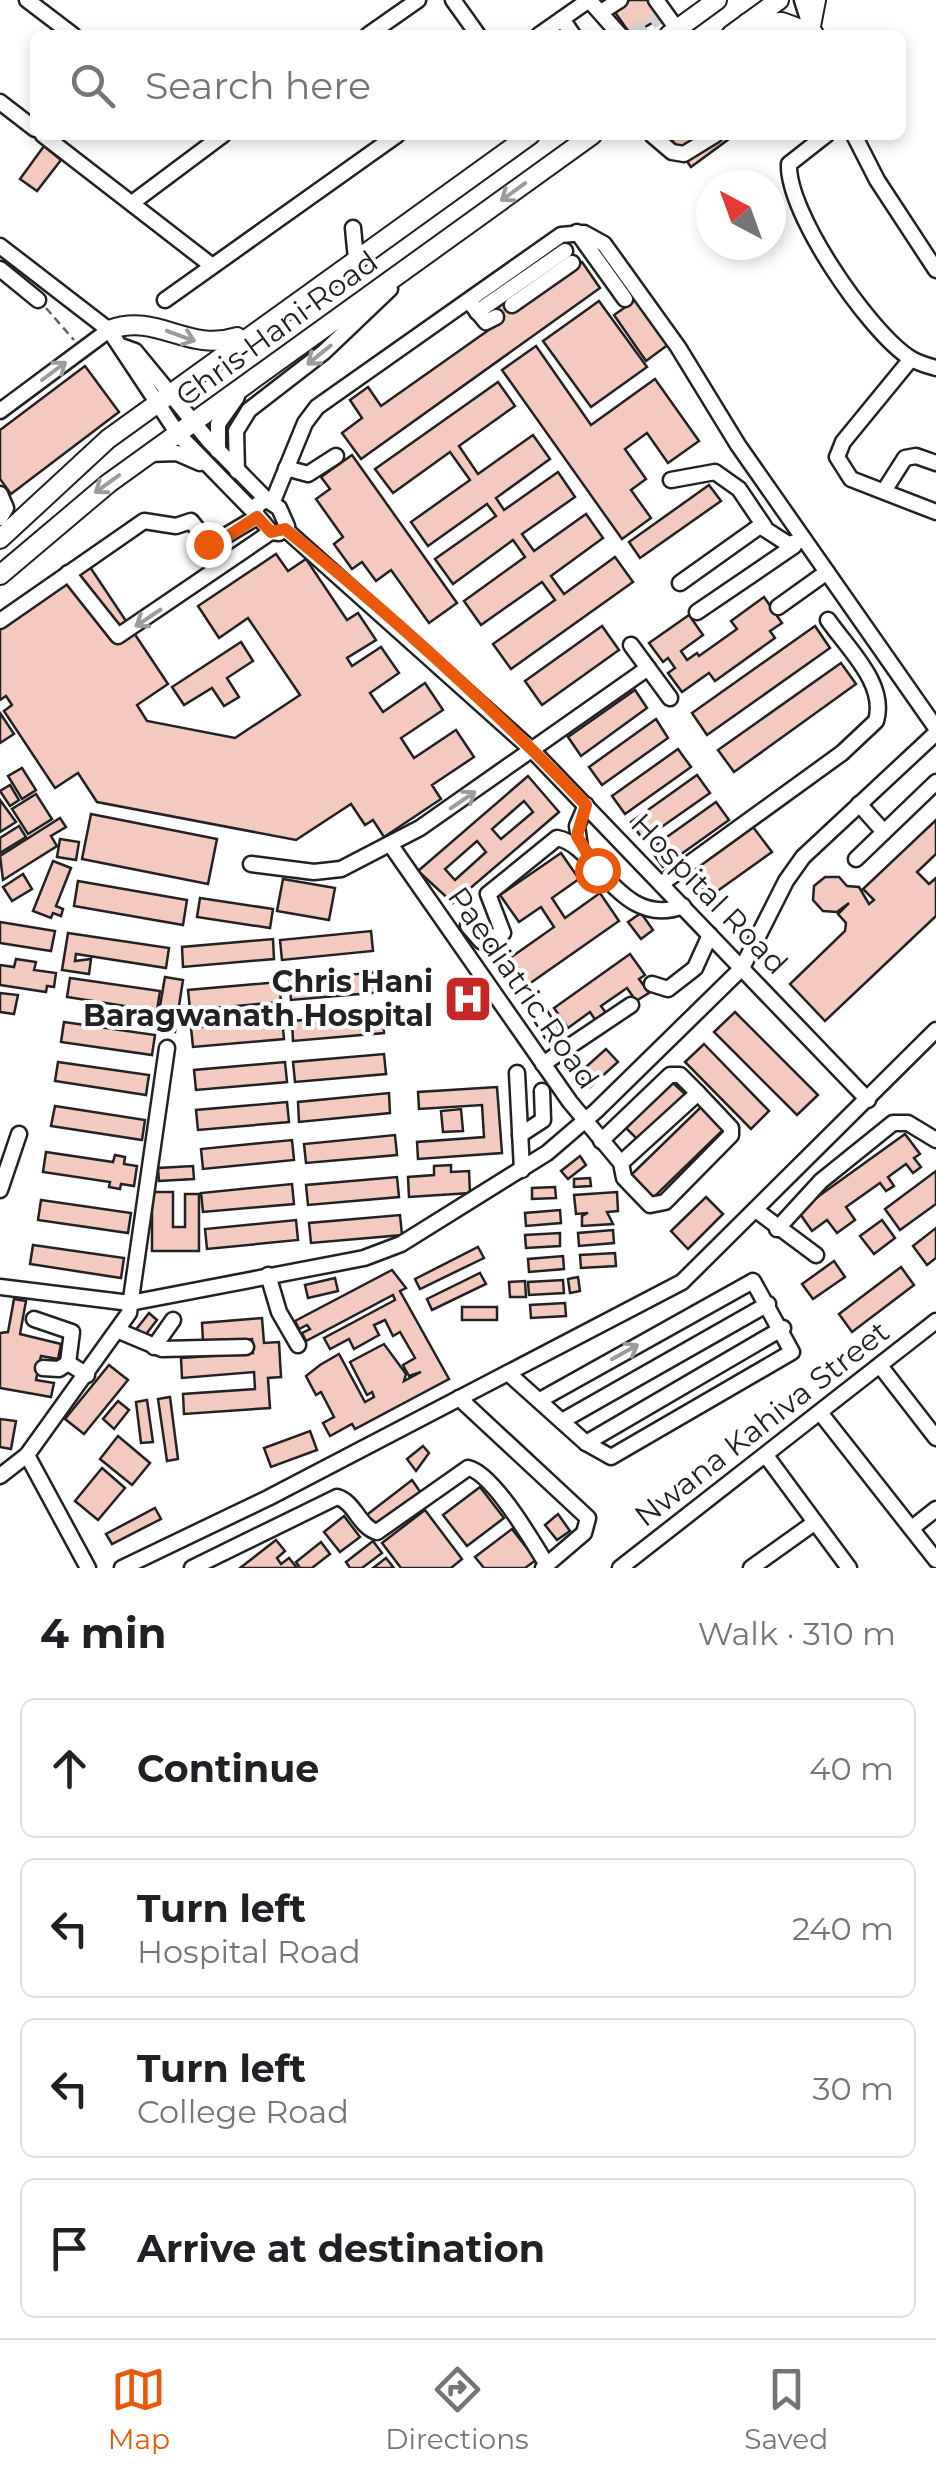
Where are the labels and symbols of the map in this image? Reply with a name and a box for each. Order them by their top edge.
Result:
north arrow [696,170,786,260]
one-way arrow [500,181,527,202]
street label: Chris Hani Road [168,243,385,414]
one-way arrow [165,328,196,346]
one-way arrow [307,344,333,366]
one-way arrow [40,360,67,381]
one-way arrow [94,473,121,494]
route end [186,522,232,568]
one-way arrow [134,608,162,629]
one-way arrow [448,790,476,811]
street label: Hospital Road [623,805,795,982]
route start [575,848,621,894]
street label: Paediatric Road [440,880,607,1096]
place label: Chris Hani Baragwanath Hospital [83,963,433,1034]
hospital icon: Chris Hani Baragwanath Hospital [442,973,494,1025]
street label: Nwana Kahiva Street [627,1313,896,1534]
one-way arrow [610,1341,640,1361]

